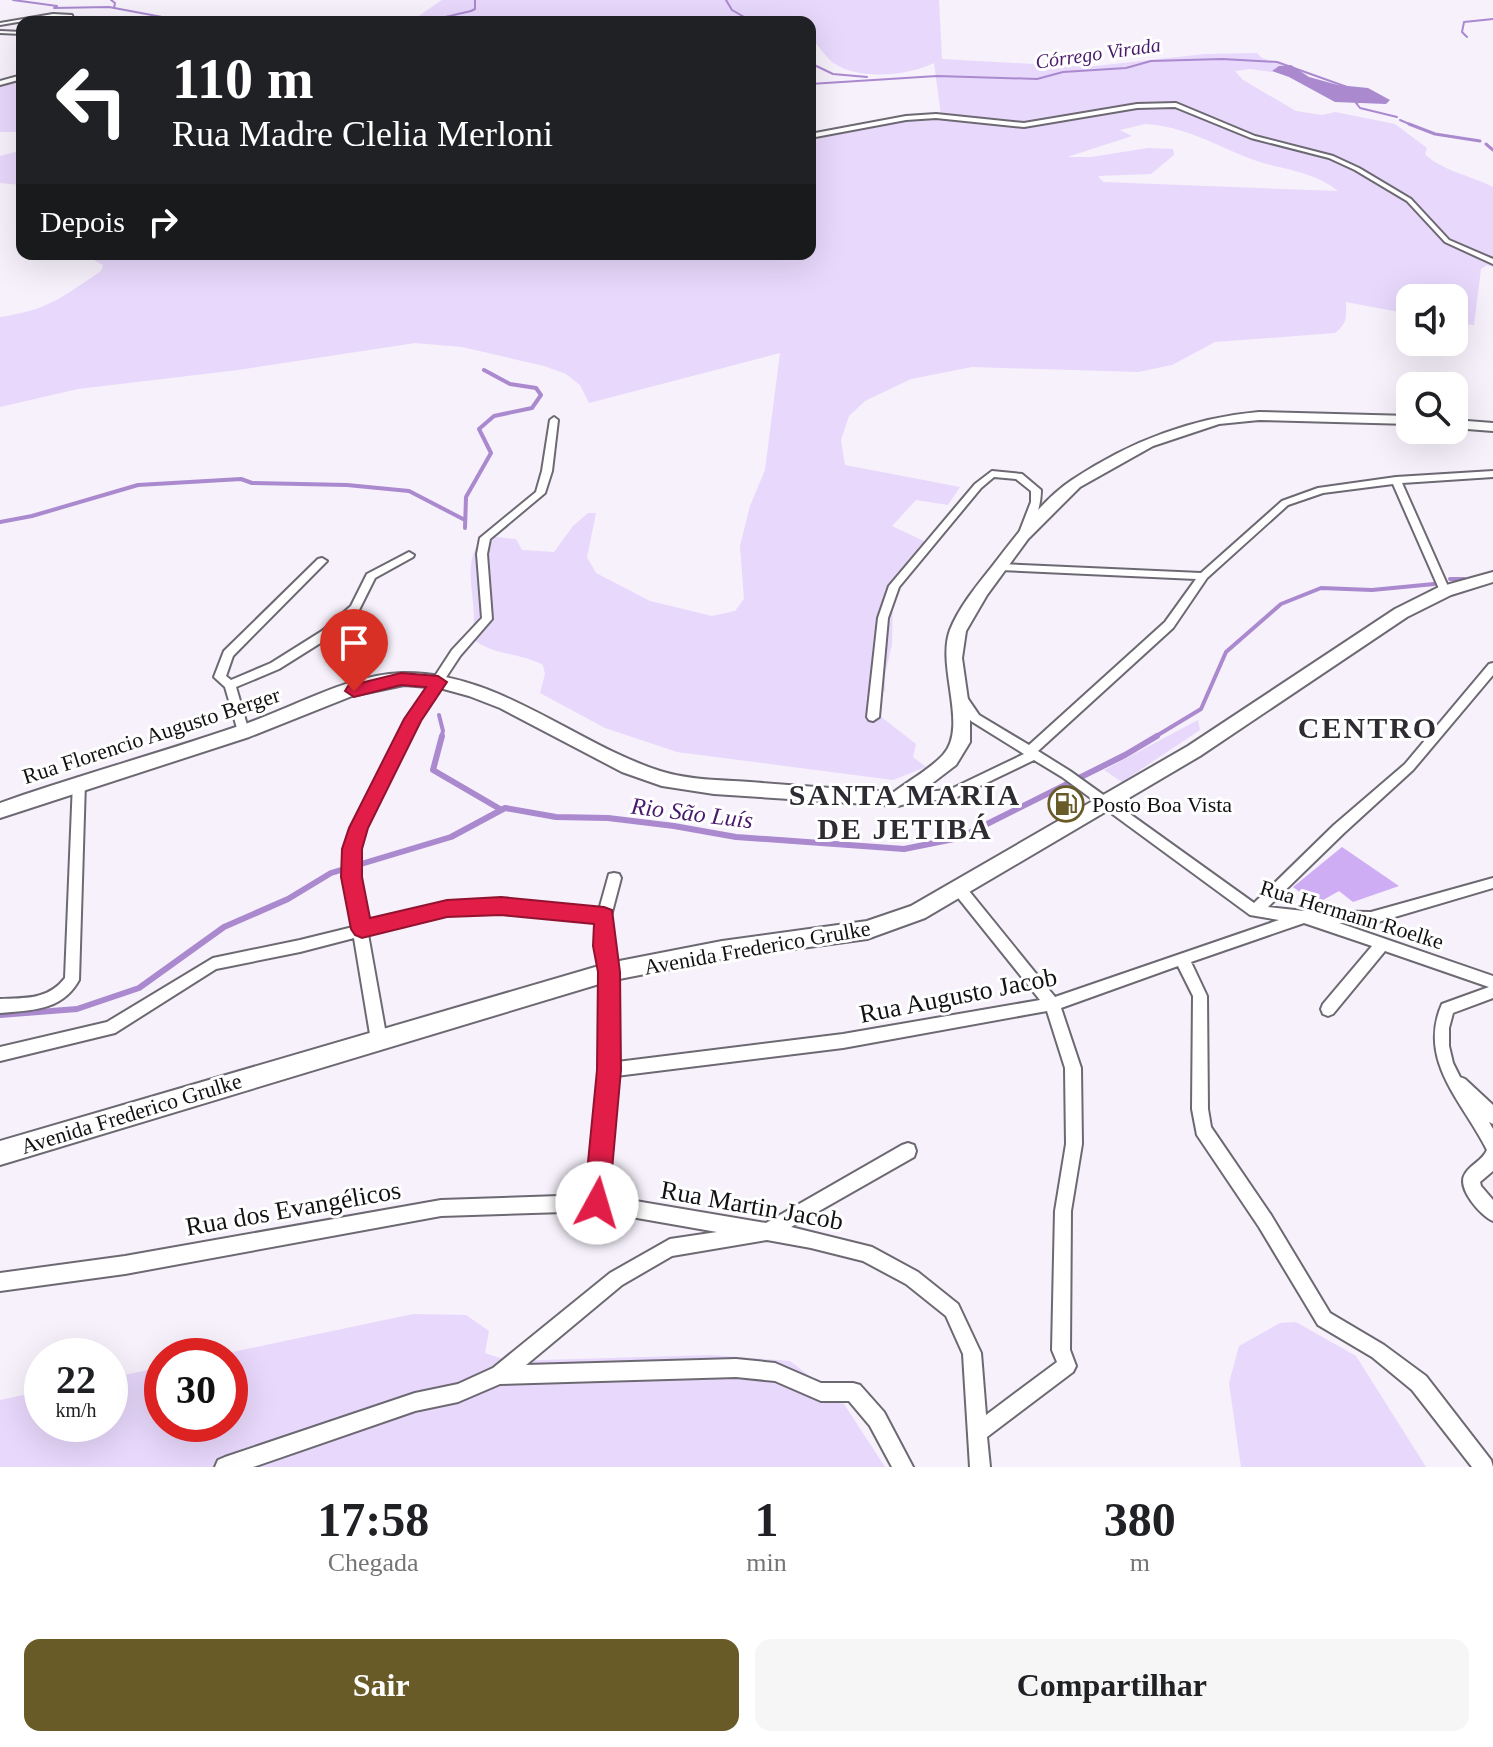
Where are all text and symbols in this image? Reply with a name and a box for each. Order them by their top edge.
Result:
water label: Córrego Virada [1034,33,1162,74]
icon: left [40,48,144,152]
text: 110 m [172,48,314,110]
text: Rua Madre Clelia Merloni [172,114,553,154]
icon: right [141,200,185,244]
text: Depois [40,205,125,238]
map controls [1396,284,1468,444]
button: sound [1396,284,1468,356]
button: search [1396,372,1468,444]
pin [320,609,388,691]
icon: arrive [332,621,376,665]
street label: Rua Florencio Augusto Berger [19,682,284,789]
district label: CENTRO [1298,711,1438,744]
district label: SANTA MARIA DE JETIBÁ [789,778,1021,845]
fuel station icon: Posto Boa Vista [1047,785,1085,823]
water label: Rio São Luís [629,792,754,833]
place label: Posto Boa Vista [1092,792,1232,817]
street label: Rua Hermann Roelke [1257,875,1447,954]
street label: Avenida Frederico Grulke [642,915,872,980]
street label: Rua Augusto Jacob [857,962,1059,1029]
street label: Avenida Frederico Grulke [18,1068,244,1159]
position arrow [555,1161,639,1245]
street label: Rua dos Evangélicos [183,1175,403,1242]
street label: Rua Martin Jacob [658,1175,845,1236]
speed limit sign: 30 [144,1338,248,1442]
text: 22 [56,1357,96,1402]
text: km/h [55,1399,97,1421]
text: 17:58 [317,1493,429,1546]
text: 1 [754,1493,778,1546]
text: 380 [1104,1493,1176,1546]
text: Chegada [328,1548,419,1577]
text: min [746,1548,787,1577]
text: m [1130,1548,1150,1577]
button: Sair [24,1639,739,1731]
button: Compartilhar [755,1639,1469,1731]

